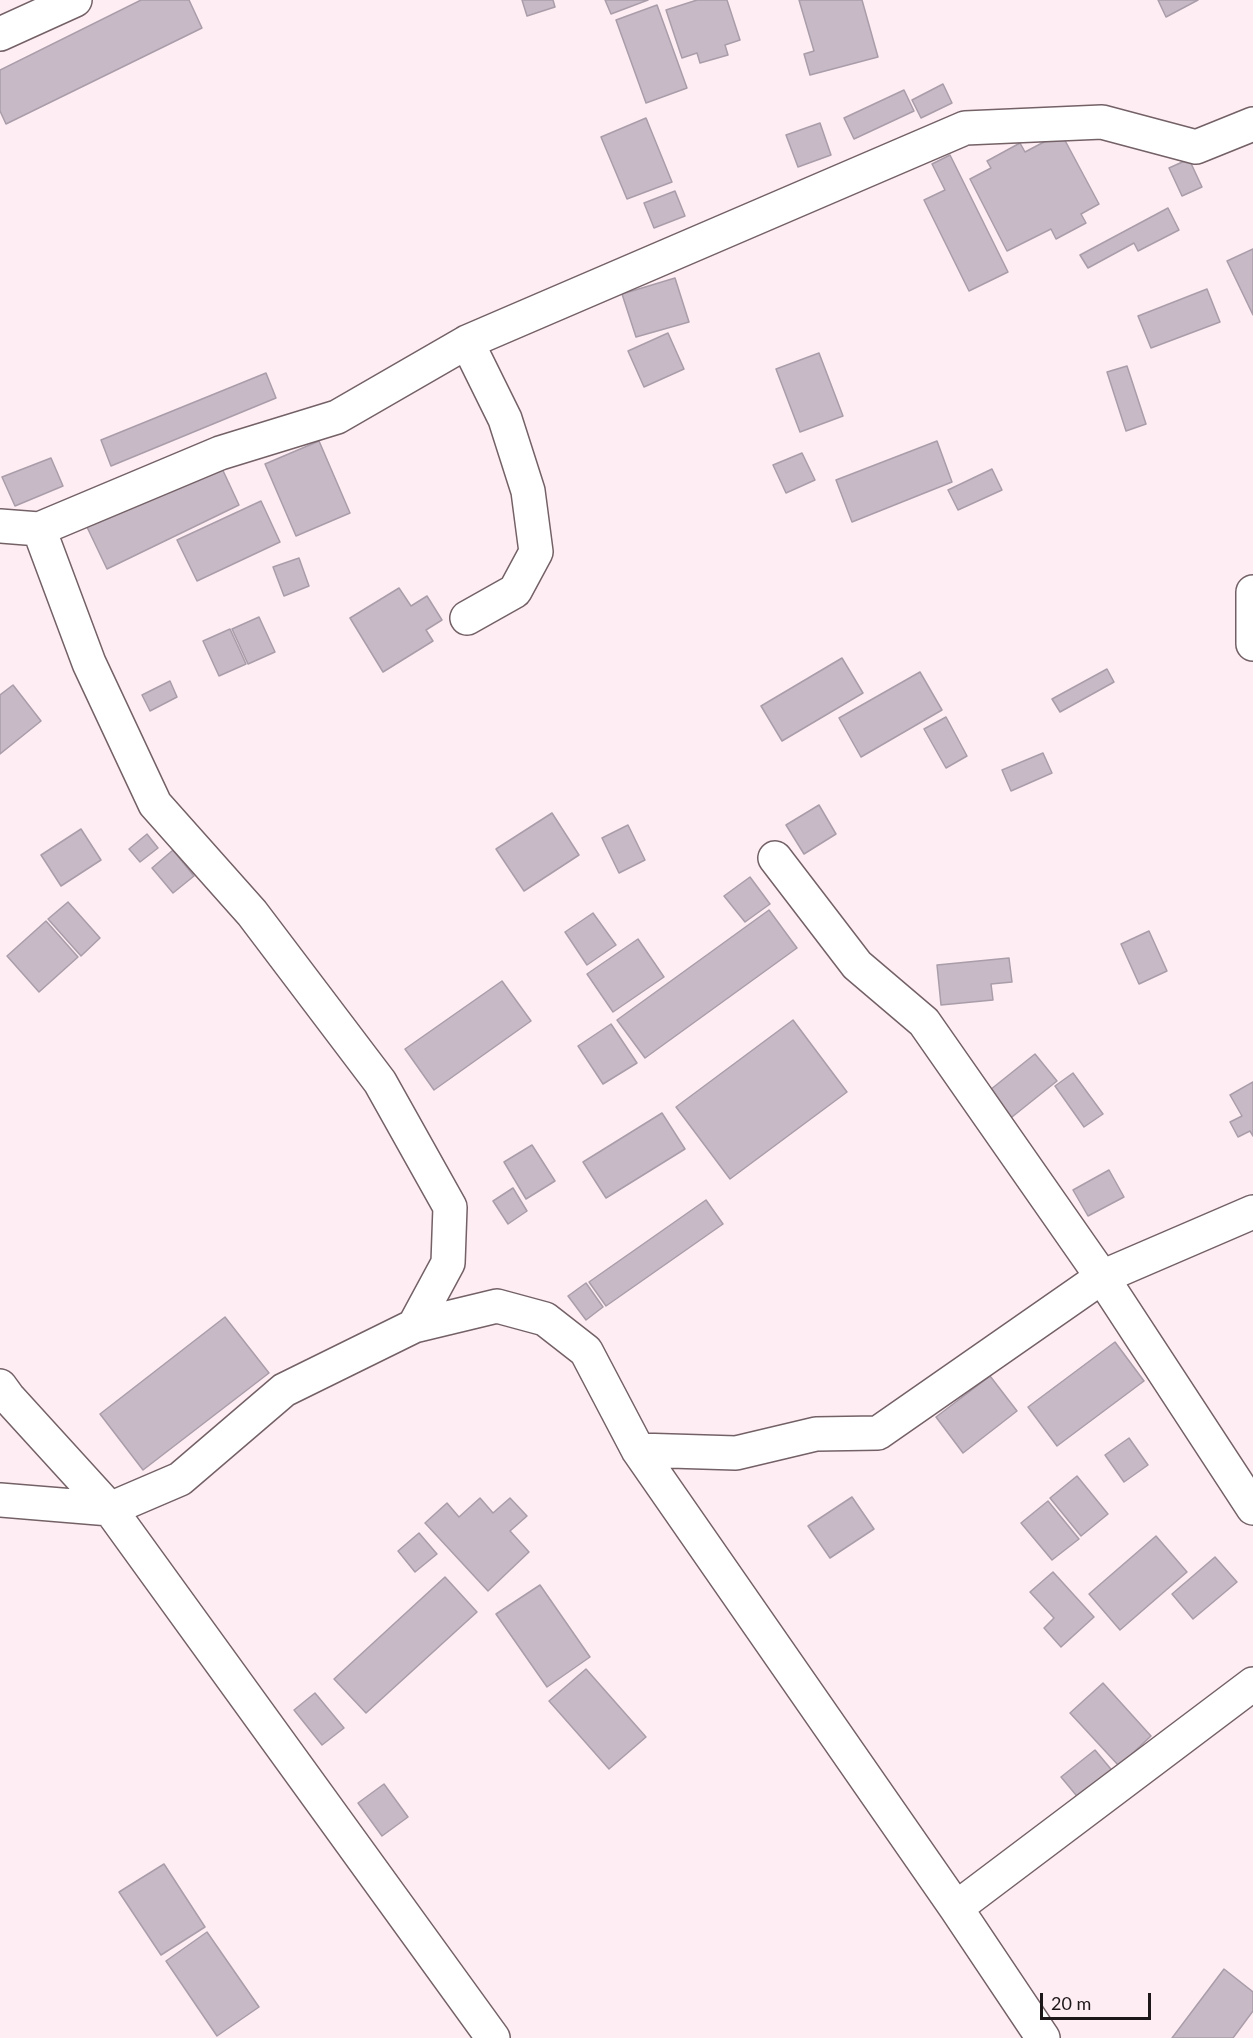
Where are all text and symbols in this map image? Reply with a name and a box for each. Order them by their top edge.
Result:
scale bar [1043,1981,1154,2019]
text: 20 m [1051,1992,1091,2014]

